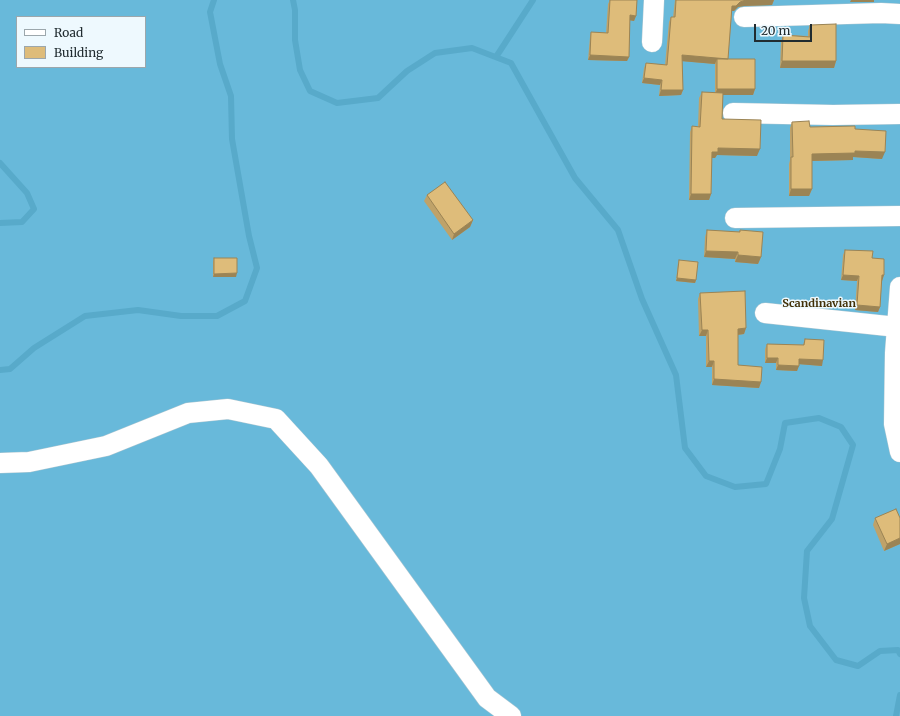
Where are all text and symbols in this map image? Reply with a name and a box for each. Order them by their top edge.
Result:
legend [16,16,146,68]
scale bar [756,16,814,42]
text: 20 m [761,23,790,38]
text: Road [54,25,83,40]
text: Building [54,45,103,60]
district label: Scandinavian [782,297,856,311]

